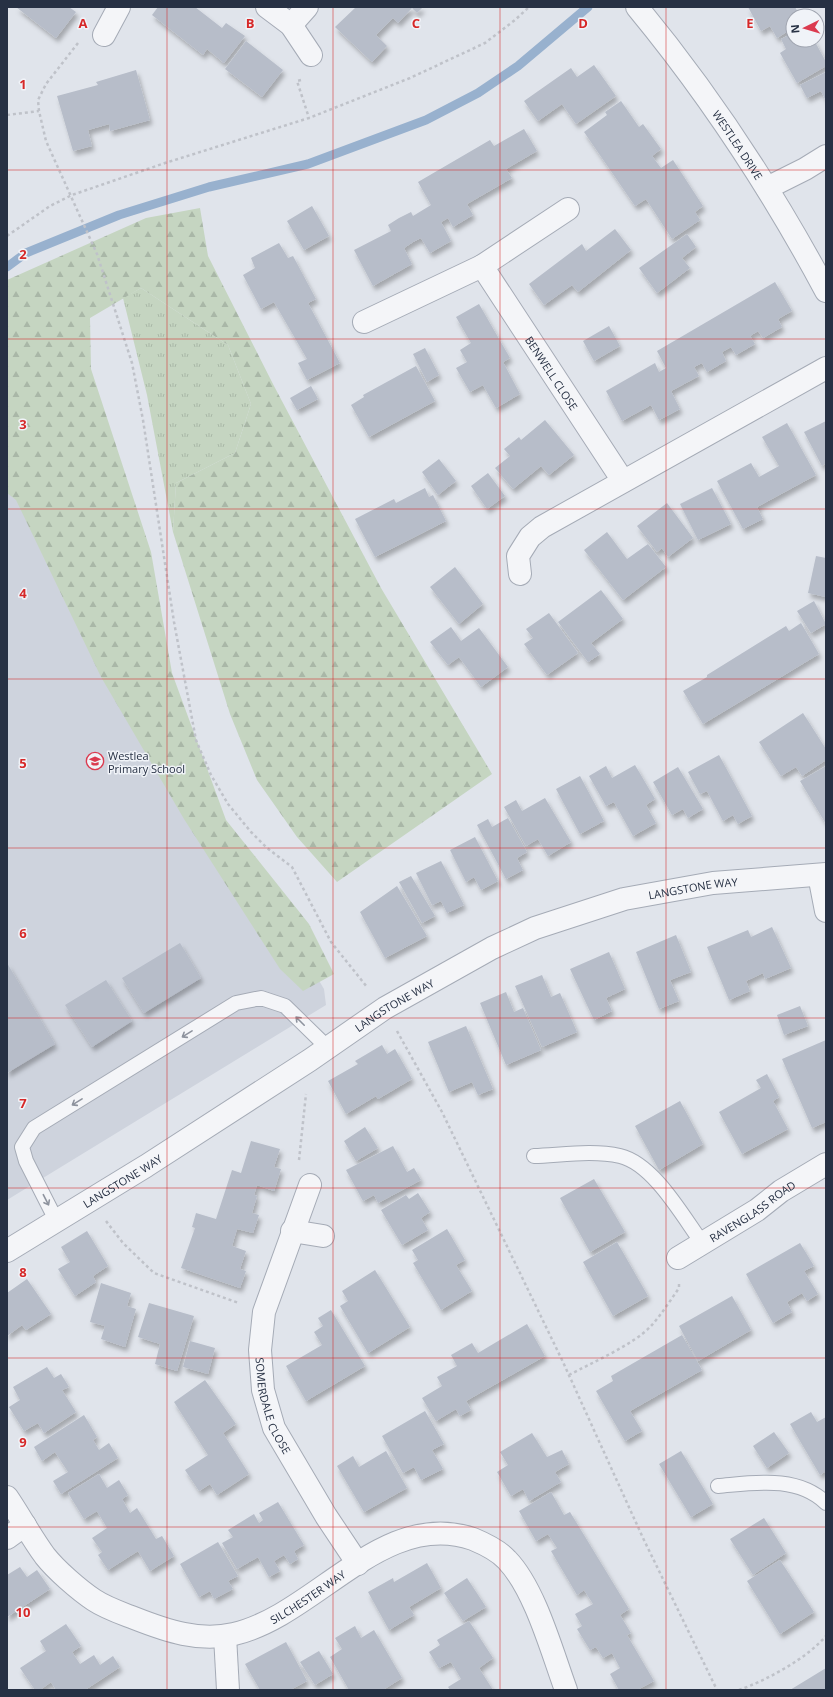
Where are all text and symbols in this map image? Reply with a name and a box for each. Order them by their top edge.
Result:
north arrow [785,8,825,48]
text: A [79,14,88,32]
text: B [246,14,255,32]
text: C [412,14,420,32]
text: D [578,14,588,32]
text: E [746,14,754,32]
text: N [787,24,802,34]
text: 1 [19,75,27,93]
street label: WESTLEA DRIVE [710,107,767,182]
text: 2 [19,245,27,263]
street label: BENWELL CLOSE [522,333,582,413]
text: 3 [19,415,27,433]
text: 4 [19,584,27,602]
place label: Westlea Primary School [108,748,185,776]
school or university icon: Westlea Primary School [85,751,105,771]
text: 5 [19,754,27,772]
street label: LANGSTONE WAY [647,874,739,902]
text: 6 [19,924,27,942]
street label: LANGSTONE WAY [351,974,437,1034]
one-way arrow [295,1016,305,1025]
one-way arrow [181,1030,193,1038]
text: 7 [19,1094,27,1112]
one-way arrow [72,1098,83,1106]
street label: LANGSTONE WAY [80,1150,165,1211]
street label: RAVENGLASS ROAD [706,1177,798,1245]
one-way arrow [43,1194,50,1206]
text: 8 [19,1263,27,1281]
street label: SOMERDALE CLOSE [253,1357,295,1456]
text: 9 [19,1433,27,1451]
street label: SILCHESTER WAY [267,1566,349,1627]
text: 10 [16,1603,30,1621]

